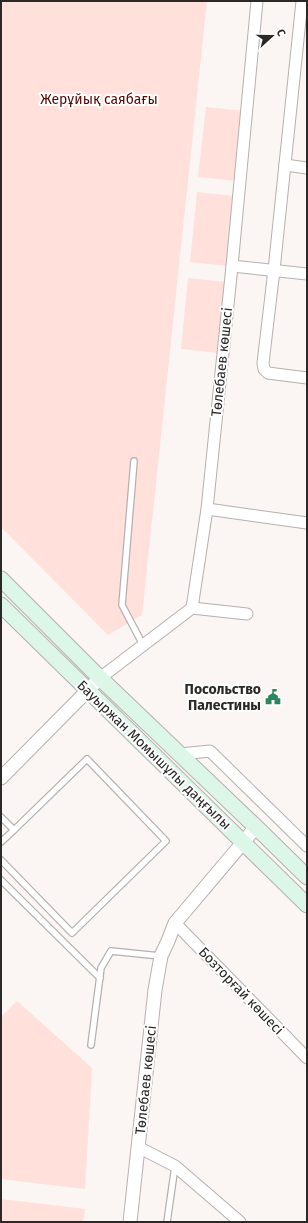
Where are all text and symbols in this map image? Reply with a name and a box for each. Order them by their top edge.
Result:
north arrow [252,16,292,56]
text: С [274,27,288,39]
park label: Жерұйық саябағы [40,91,158,108]
street label: Төлебаев көшесі [208,307,236,417]
street label: Бауыржан Момышұлы даңғылы [73,677,235,833]
place label: Посольство Палестины [185,681,261,714]
public building icon: Посольство Палестины [264,688,282,706]
street label: Бозторғай көшесі [195,944,287,1038]
street label: Төлебаев көшесі [132,1025,160,1135]

